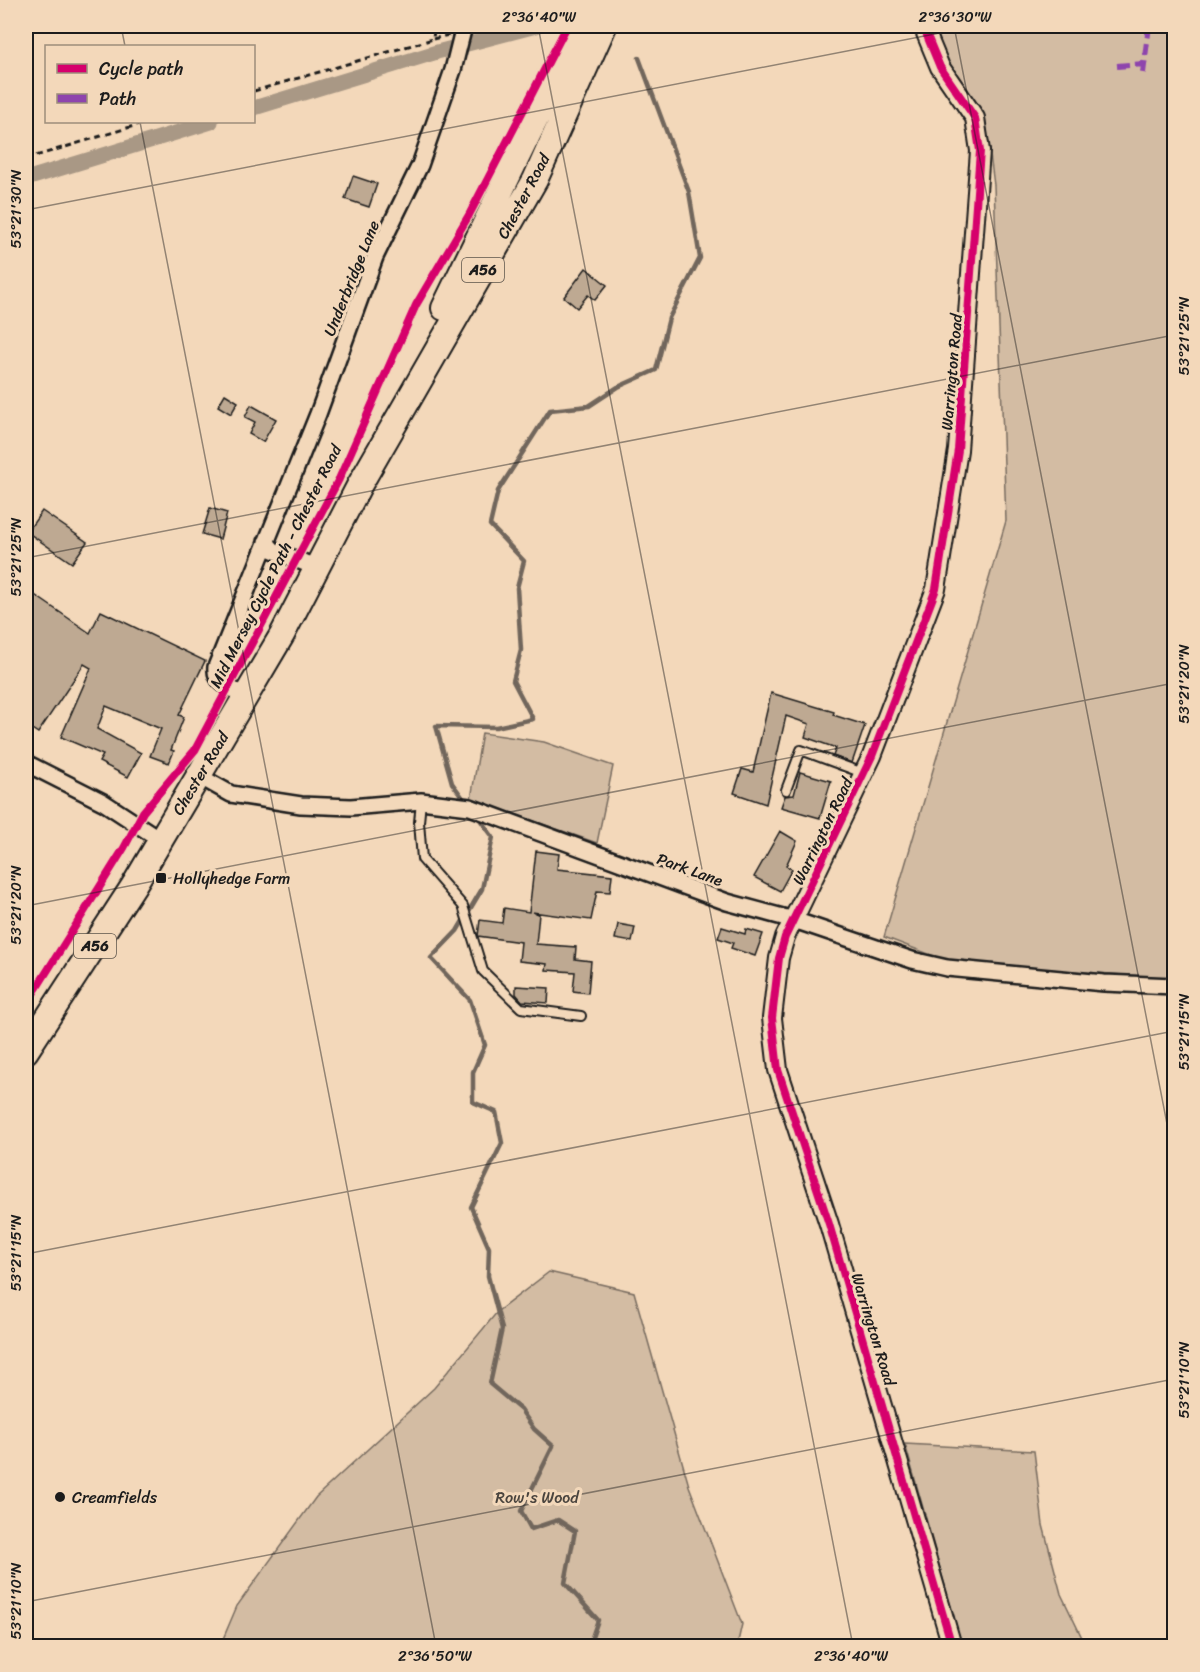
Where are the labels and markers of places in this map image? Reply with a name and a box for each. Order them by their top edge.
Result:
place label: Hollyhedge Farm [173,864,290,893]
marker: Hollyhedge Farm [154,871,168,885]
place label: Creamfields [72,1483,158,1512]
marker: Creamfields [53,1490,67,1504]

